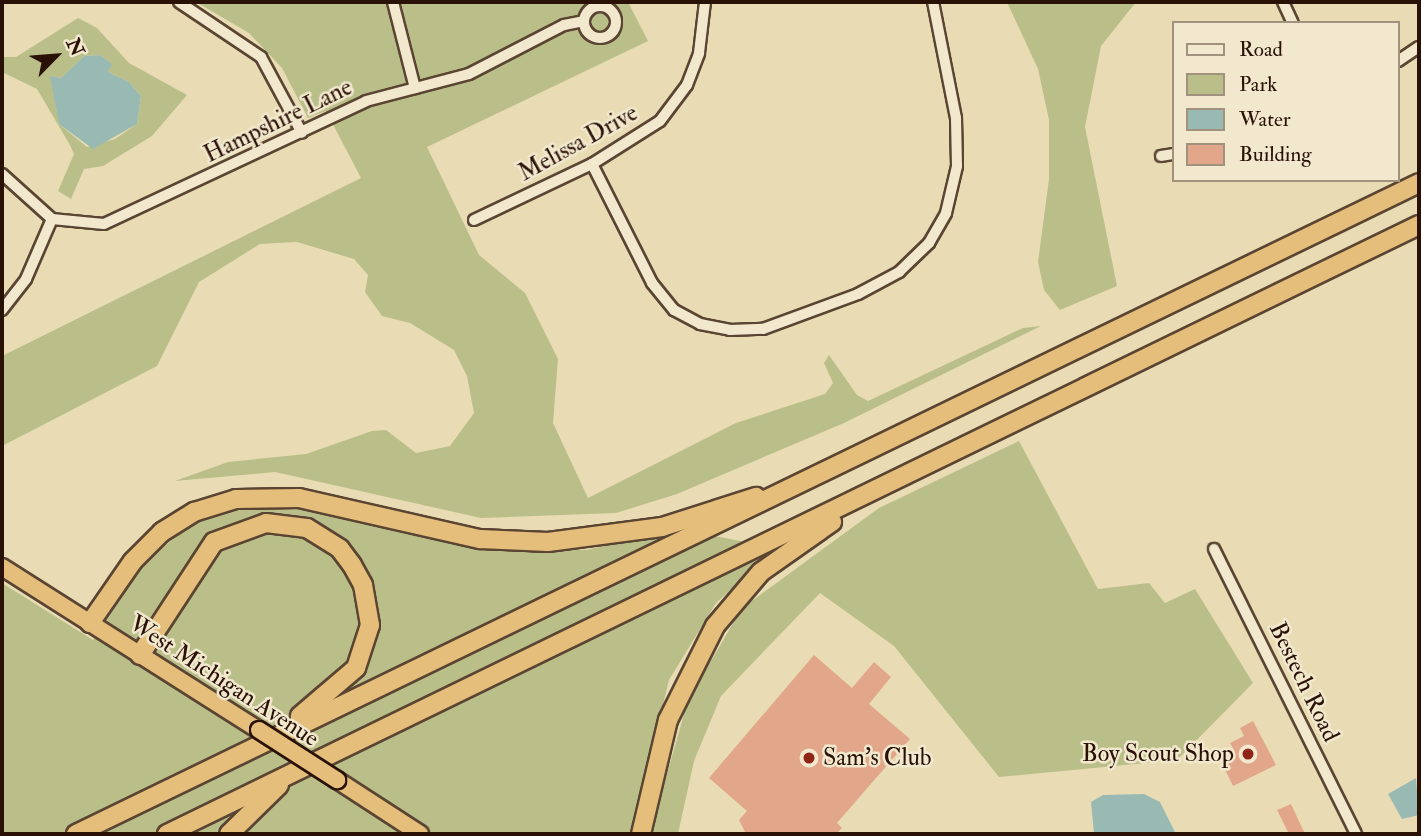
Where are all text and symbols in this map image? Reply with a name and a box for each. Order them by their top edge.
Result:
north arrow [21,21,91,91]
legend [1172,21,1400,182]
text: N [61,34,90,60]
text: Road [1239,36,1283,63]
text: Park [1239,71,1277,98]
street label: Hampshire Lane [199,73,357,169]
street label: Melissa Drive [513,98,643,188]
text: Water [1239,106,1291,133]
text: Building [1239,141,1312,168]
street label: West Michigan Avenue [124,609,324,753]
street label: Bestech Road [1263,618,1345,746]
place label: Boy Scout Shop [1082,740,1234,768]
place label: Sam's Club [823,744,932,772]
marker: Boy Scout Shop [1240,746,1256,762]
marker: Sam's Club [801,750,817,766]

